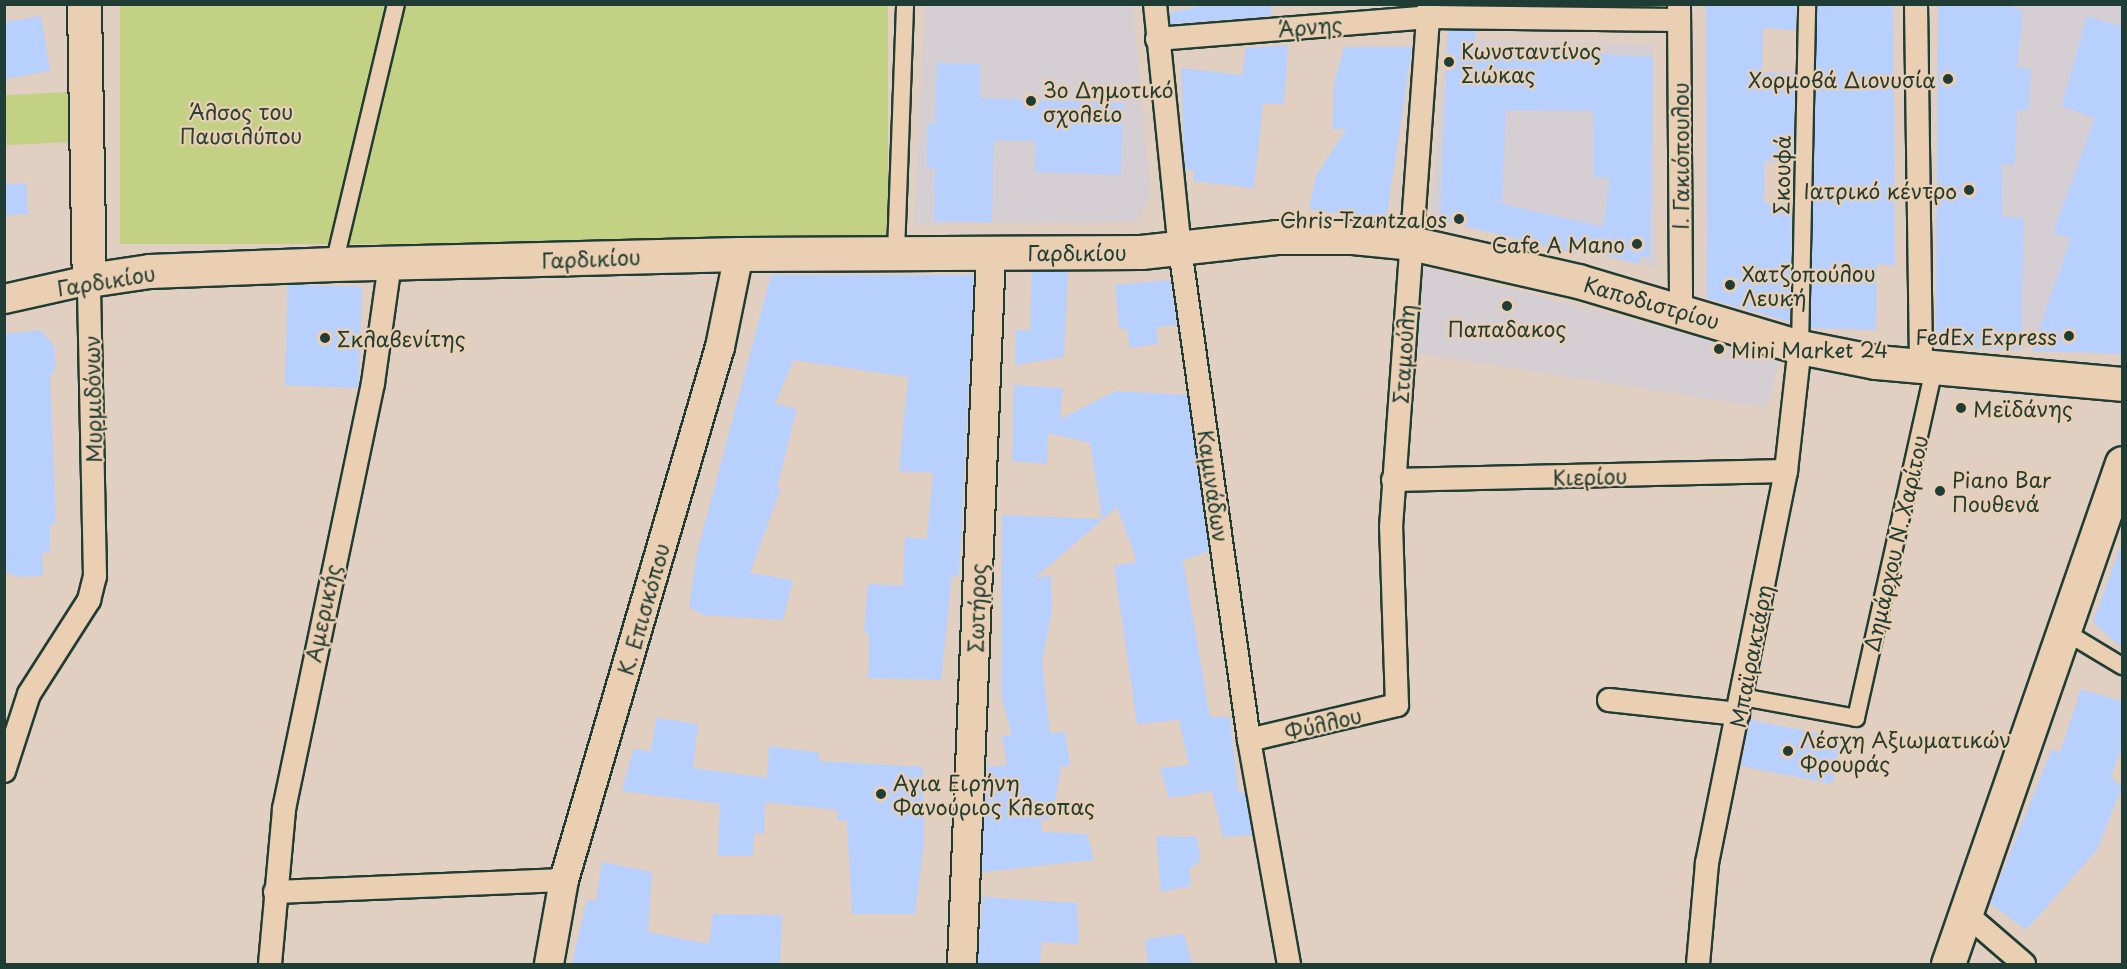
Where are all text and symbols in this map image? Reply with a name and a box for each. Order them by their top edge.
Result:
street label: Άρνης [1277,11,1343,41]
place label: Κωνσταντίνος Σιώκας [1461,37,1601,87]
marker: Κωνσταντίνος Σιώκας [1442,55,1456,69]
place label: Χορμοβά Διονυσία [1749,66,1936,92]
marker: Χορμοβά Διονυσία [1941,72,1955,86]
place label: 3ο Δημοτικό σχολείο [1043,76,1174,126]
street label: Ι. Γακιόπουλου [1667,82,1693,230]
marker: 3ο Δημοτικό σχολείο [1024,94,1038,108]
park label: Άλσος του Παυσιλύπου [180,98,302,148]
street label: Σκουφά [1768,135,1794,215]
place label: Ιατρικό κέντρο [1803,177,1957,203]
marker: Ιατρικό κέντρο [1962,183,1976,197]
place label: Chris Tzantzalos [1279,206,1447,232]
marker: Chris Tzantzalos [1452,212,1466,226]
place label: Cafe A Mano [1490,231,1625,257]
marker: Cafe A Mano [1630,237,1644,251]
street label: Γαρδικίου [1027,239,1127,265]
street label: Γαρδικίου [541,244,641,272]
street label: Γαρδικίου [55,260,157,300]
place label: Χατζοπούλου Λευκή [1742,260,1876,310]
street label: Καποδιστρίου [1581,271,1723,333]
marker: Χατζοπούλου Λευκή [1723,278,1737,292]
marker: Παπαδακος [1500,299,1514,313]
street label: Σταμούλη [1387,303,1419,405]
place label: Παπαδακος [1448,315,1566,341]
place label: FedEx Express [1914,323,2057,349]
place label: Σκλαβενίτης [337,325,466,351]
marker: FedEx Express [2062,329,2076,343]
marker: Σκλαβενίτης [318,331,332,345]
street label: Μυρμιδόνων [78,335,106,463]
place label: Mini Market 24 [1731,336,1891,362]
marker: Mini Market 24 [1712,342,1726,356]
place label: Μεϊδάνης [1973,395,2073,421]
marker: Μεϊδάνης [1954,401,1968,415]
street label: Καμινάδων [1194,428,1234,544]
street label: Δημάρχου Ν. Χαρίτου [1858,433,1932,653]
street label: Κιερίου [1552,463,1628,489]
place label: Piano Bar Πουθενά [1952,466,2051,516]
marker: Piano Bar Πουθενά [1933,484,1947,498]
street label: Κ. Επισκόπου [612,540,674,678]
street label: Αμερικής [299,562,345,664]
street label: Σωτήρος [962,563,990,653]
street label: Μπαϊρακτάρη [1724,582,1776,730]
street label: Φύλλου [1282,702,1364,744]
place label: Λέσχη Αξιωματικών Φρουράς [1800,726,2012,776]
marker: Λέσχη Αξιωματικών Φρουράς [1781,744,1795,758]
place label: Αγια Ειρήνη Φανούριος Κλεοπας [893,769,1095,819]
marker: Αγια Ειρήνη Φανούριος Κλεοπας [874,787,888,801]

